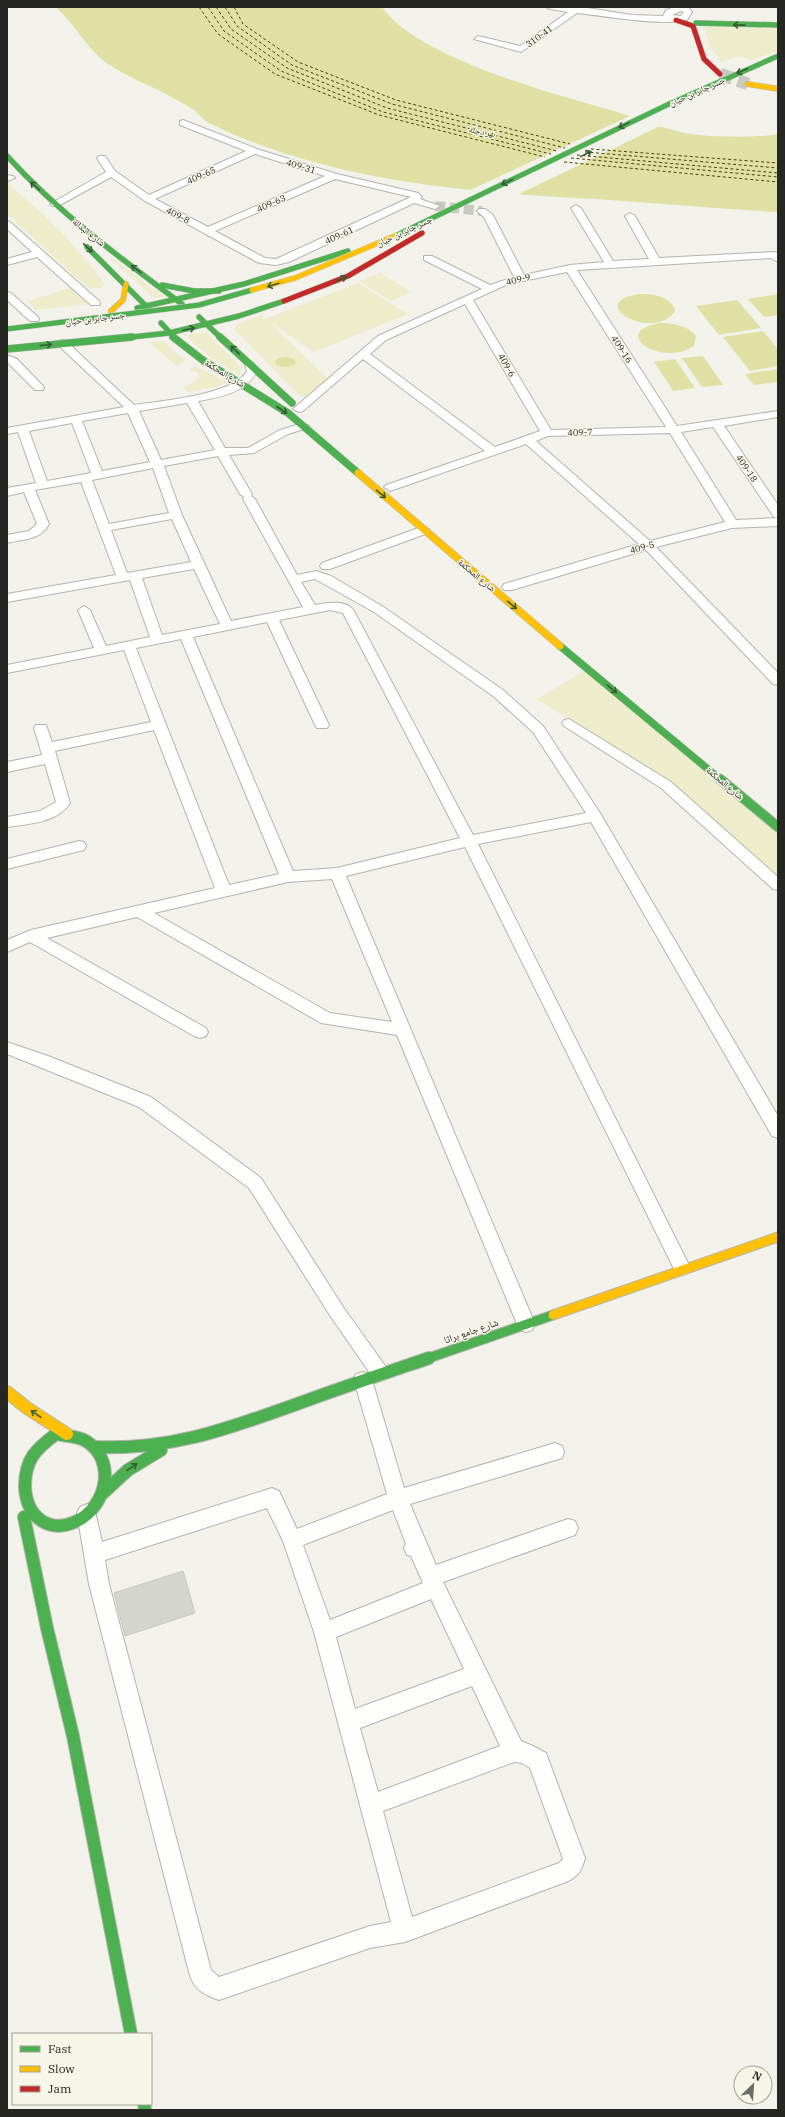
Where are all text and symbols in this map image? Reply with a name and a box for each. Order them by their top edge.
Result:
one-way arrow [733,21,746,28]
street label: 310-41 [523,23,555,49]
one-way arrow [736,68,748,75]
street label: جسر جابر بن حيان [667,74,727,108]
one-way arrow [618,122,630,129]
water label: نهر دجلة [468,123,498,139]
one-way arrow [580,150,592,157]
street label: 409-31 [285,156,317,176]
street label: 409-65 [185,164,217,186]
one-way arrow [501,179,513,186]
one-way arrow [30,182,40,191]
street label: 409-63 [255,192,287,214]
street label: 409-8 [164,204,192,226]
street label: جسر جابر بن حيان [375,213,434,249]
street label: شارع البدالة [70,216,107,249]
street label: 409-61 [323,224,355,246]
one-way arrow [83,243,93,253]
one-way arrow [130,265,141,273]
street label: 409-9 [504,271,532,287]
one-way arrow [335,275,347,282]
one-way arrow [266,282,279,289]
street label: جسر جابر بن حيان [65,309,126,327]
one-way arrow [182,324,195,332]
street label: 409-16 [609,333,635,365]
one-way arrow [39,341,52,348]
one-way arrow [230,345,240,355]
street label: 409-6 [496,351,518,379]
street label: شارع المحكمة [202,357,247,390]
one-way arrow [277,405,288,414]
street label: 409-7 [567,426,593,438]
street label: 409-18 [734,452,760,484]
one-way arrow [376,490,386,499]
street label: 409-5 [628,538,656,556]
street label: شارع المحكمة [456,556,498,594]
one-way arrow [507,601,518,610]
one-way arrow [606,684,617,693]
street label: شارع المحكمة [704,764,746,802]
street label: شارع جامع براثا [442,1315,500,1346]
one-way arrow [31,1410,42,1418]
one-way arrow [127,1463,138,1471]
legend [12,2033,152,2105]
text: Fast [48,2041,72,2056]
text: Slow [48,2061,75,2076]
north arrow [733,2065,773,2105]
text: N [750,2068,764,2084]
text: Jam [48,2081,72,2096]

